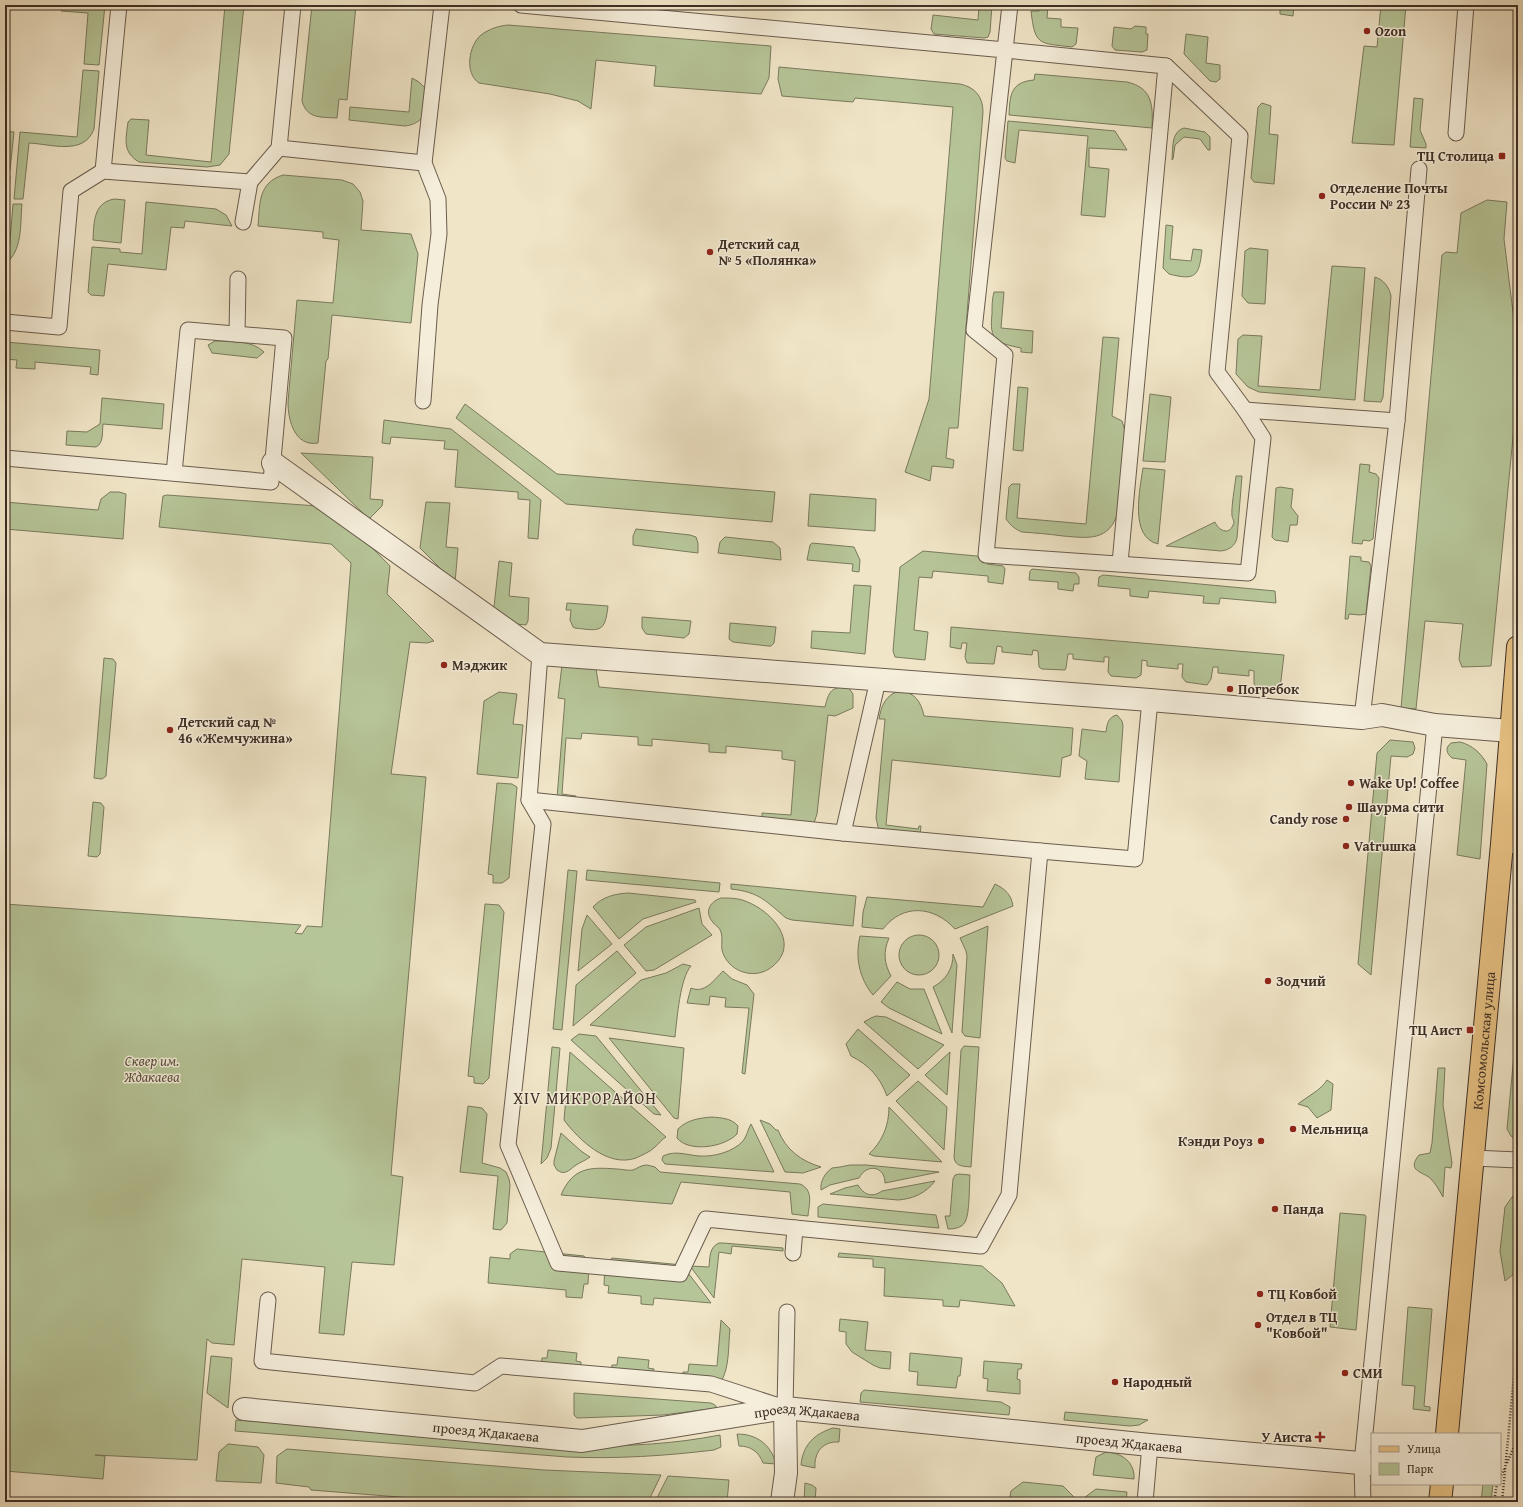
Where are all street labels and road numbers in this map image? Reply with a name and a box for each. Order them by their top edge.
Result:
street label: Комсомольская улица [1467,970,1500,1111]
street label: проезд Ждакаева [752,1398,861,1426]
street label: проезд Ждакаева [432,1417,540,1447]
street label: проезд Ждакаева [1075,1428,1183,1458]

